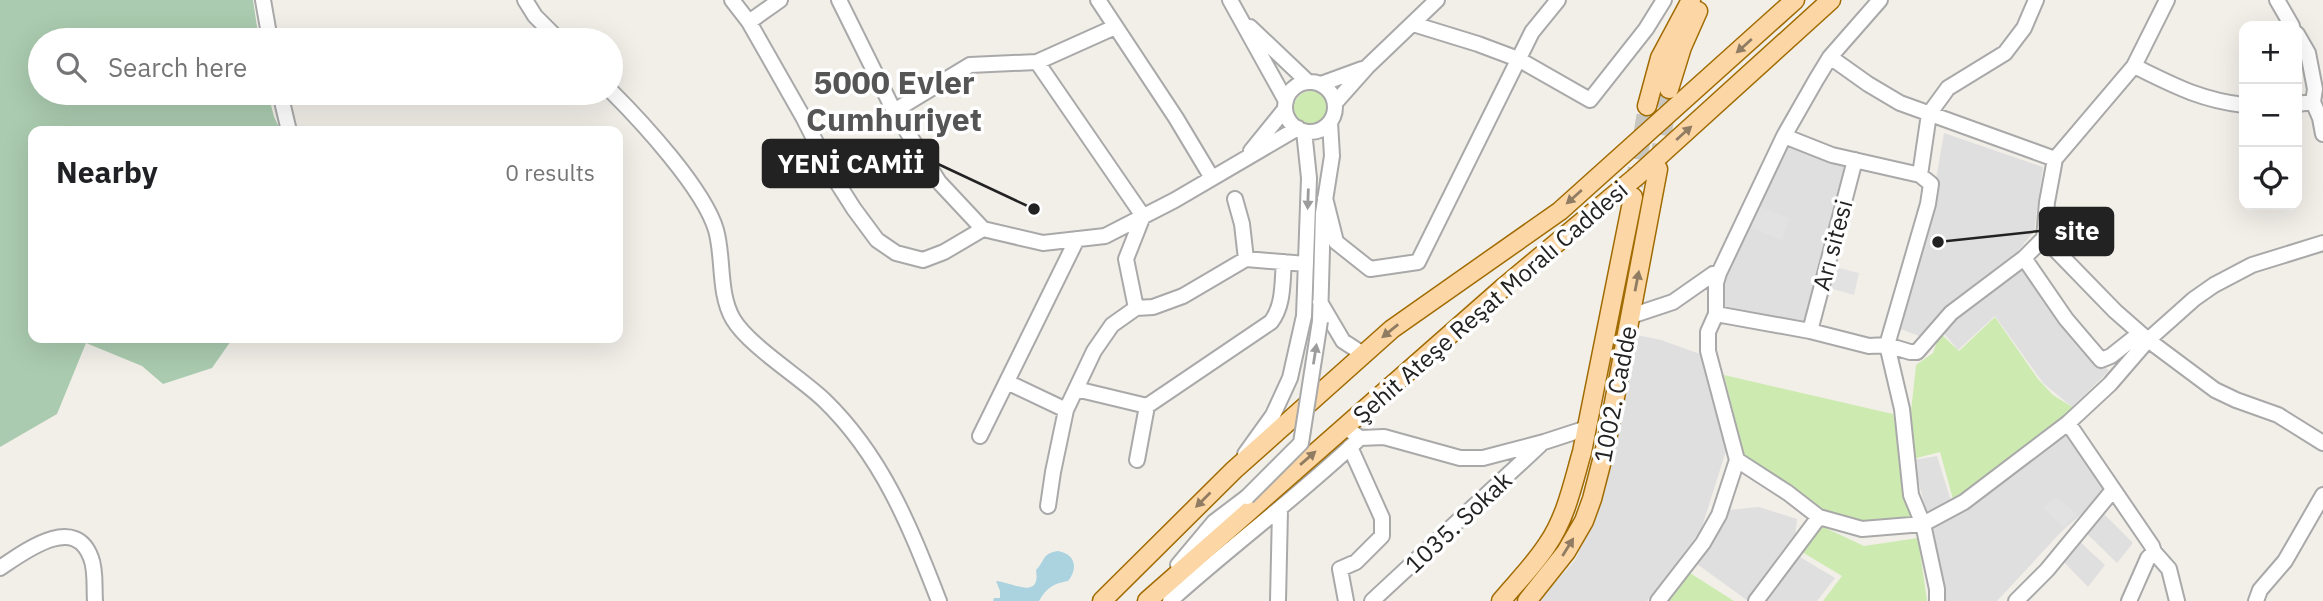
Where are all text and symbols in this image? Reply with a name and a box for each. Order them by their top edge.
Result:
map controls [2239,21,2302,210]
button: + [2239,21,2302,84]
search box [28,28,623,105]
one-way arrow [1736,37,1753,53]
icon: search [52,48,90,86]
text: Search here [108,50,247,84]
district label: 5000 Evler Cumhuriyet [806,61,982,140]
button: − [2239,84,2302,147]
one-way arrow [1675,126,1692,142]
callout: YENİ CAMİİ [763,140,938,187]
text: YENİ CAMİİ [777,146,925,180]
button: locate [2239,147,2302,210]
text: Nearby [56,152,158,191]
text: 0 results [505,157,595,187]
street label: Şehit Ateşe Reşat Moralı Caddesi [1346,174,1634,430]
one-way arrow [1302,188,1314,210]
one-way arrow [1566,189,1583,205]
street label: Arı sitesi [1805,196,1859,294]
callout: site [2040,208,2113,255]
text: site [2054,213,2100,247]
one-way arrow [1632,270,1643,292]
one-way arrow [1382,323,1400,338]
street label: 1002. Cadde [1586,323,1644,465]
one-way arrow [1309,343,1320,365]
one-way arrow [1299,450,1317,466]
street label: 1035. Sokak [1398,464,1519,580]
one-way arrow [1195,491,1212,508]
one-way arrow [1562,537,1575,556]

